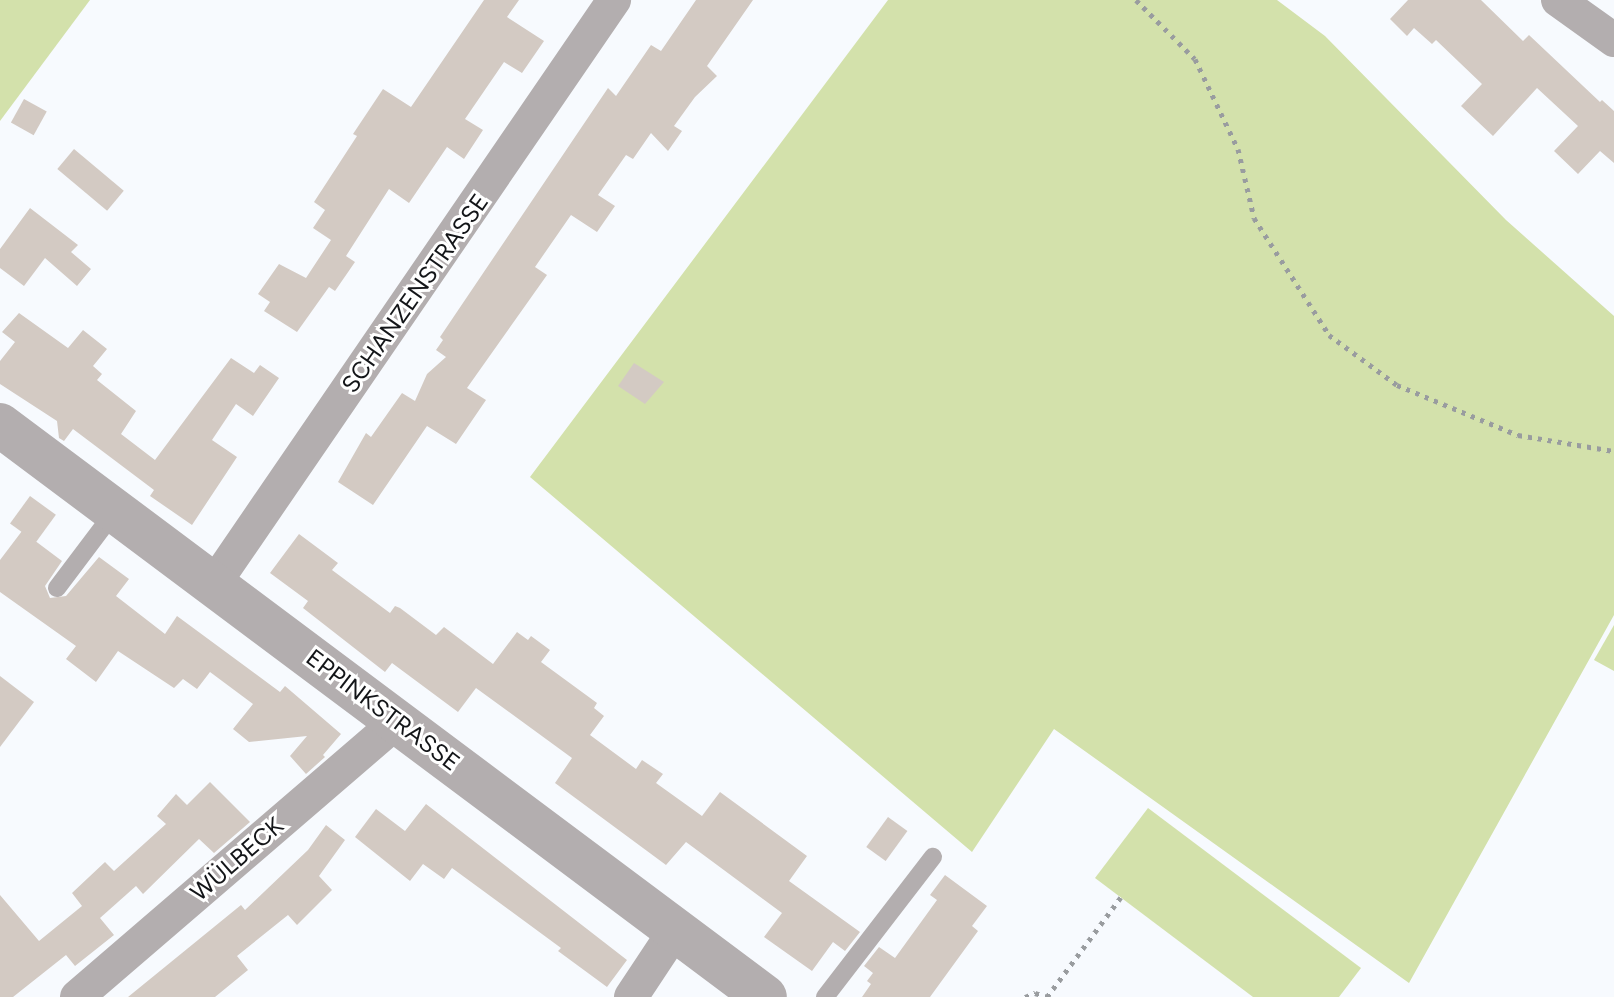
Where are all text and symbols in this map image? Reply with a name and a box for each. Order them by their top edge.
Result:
street label: SCHANZENSTRASSE [336,188,494,398]
street label: EPPINKSTRASSE [301,643,465,777]
street label: WÜLBECK [185,811,289,907]

